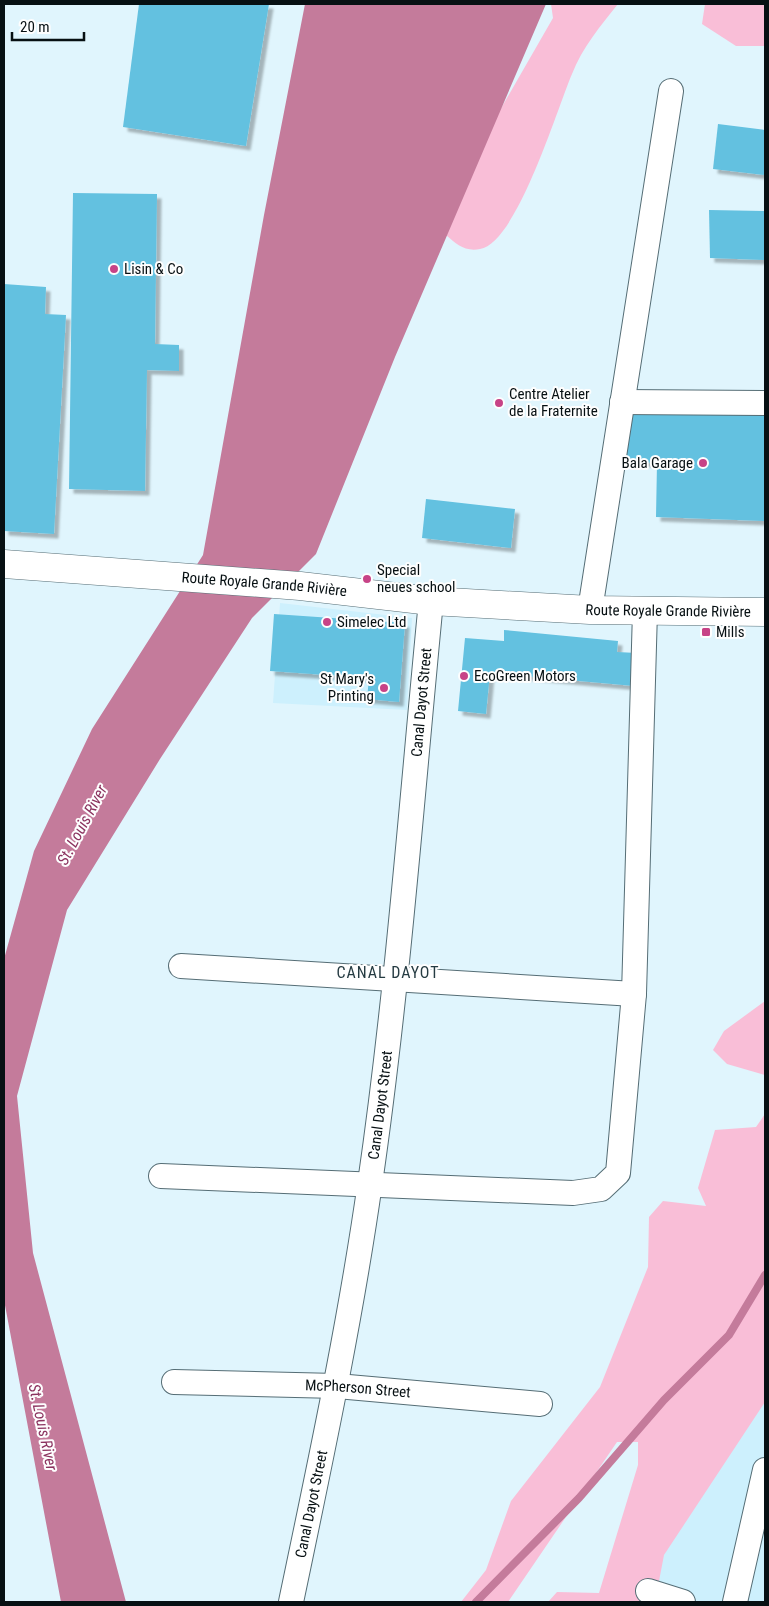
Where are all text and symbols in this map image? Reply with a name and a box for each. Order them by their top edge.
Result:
scale bar [12,10,85,42]
text: 20 m [20,18,50,36]
place label: Lisin & Co [124,260,183,278]
marker: Lisin & Co [108,263,120,275]
place label: Centre Atelier de la Fraternite [509,385,598,420]
marker: Centre Atelier de la Fraternite [493,397,505,409]
place label: Bala Garage [622,454,693,472]
marker: Bala Garage [697,457,709,469]
place label: Special neues school [377,561,455,596]
street label: Route Royale Grande Rivière [181,568,348,600]
marker: Special neues school [361,573,373,585]
street label: Route Royale Grande Rivière [585,601,751,621]
place label: Simelec Ltd [337,613,406,631]
marker: Simelec Ltd [321,616,333,628]
place label: Mills [716,623,745,641]
marker: Mills [700,626,712,638]
street label: Canal Dayot Street [408,647,435,758]
place label: EcoGreen Motors [474,667,576,685]
place label: St Mary's Printing [320,670,374,705]
marker: EcoGreen Motors [458,670,470,682]
marker: St Mary's Printing [378,682,390,694]
water label: St. Louis River [53,781,112,868]
district label: CANAL DAYOT [336,963,440,982]
street label: Canal Dayot Street [364,1050,396,1161]
street label: McPherson Street [305,1376,411,1401]
water label: St. Louis River [25,1382,62,1473]
street label: Canal Dayot Street [291,1449,331,1560]

